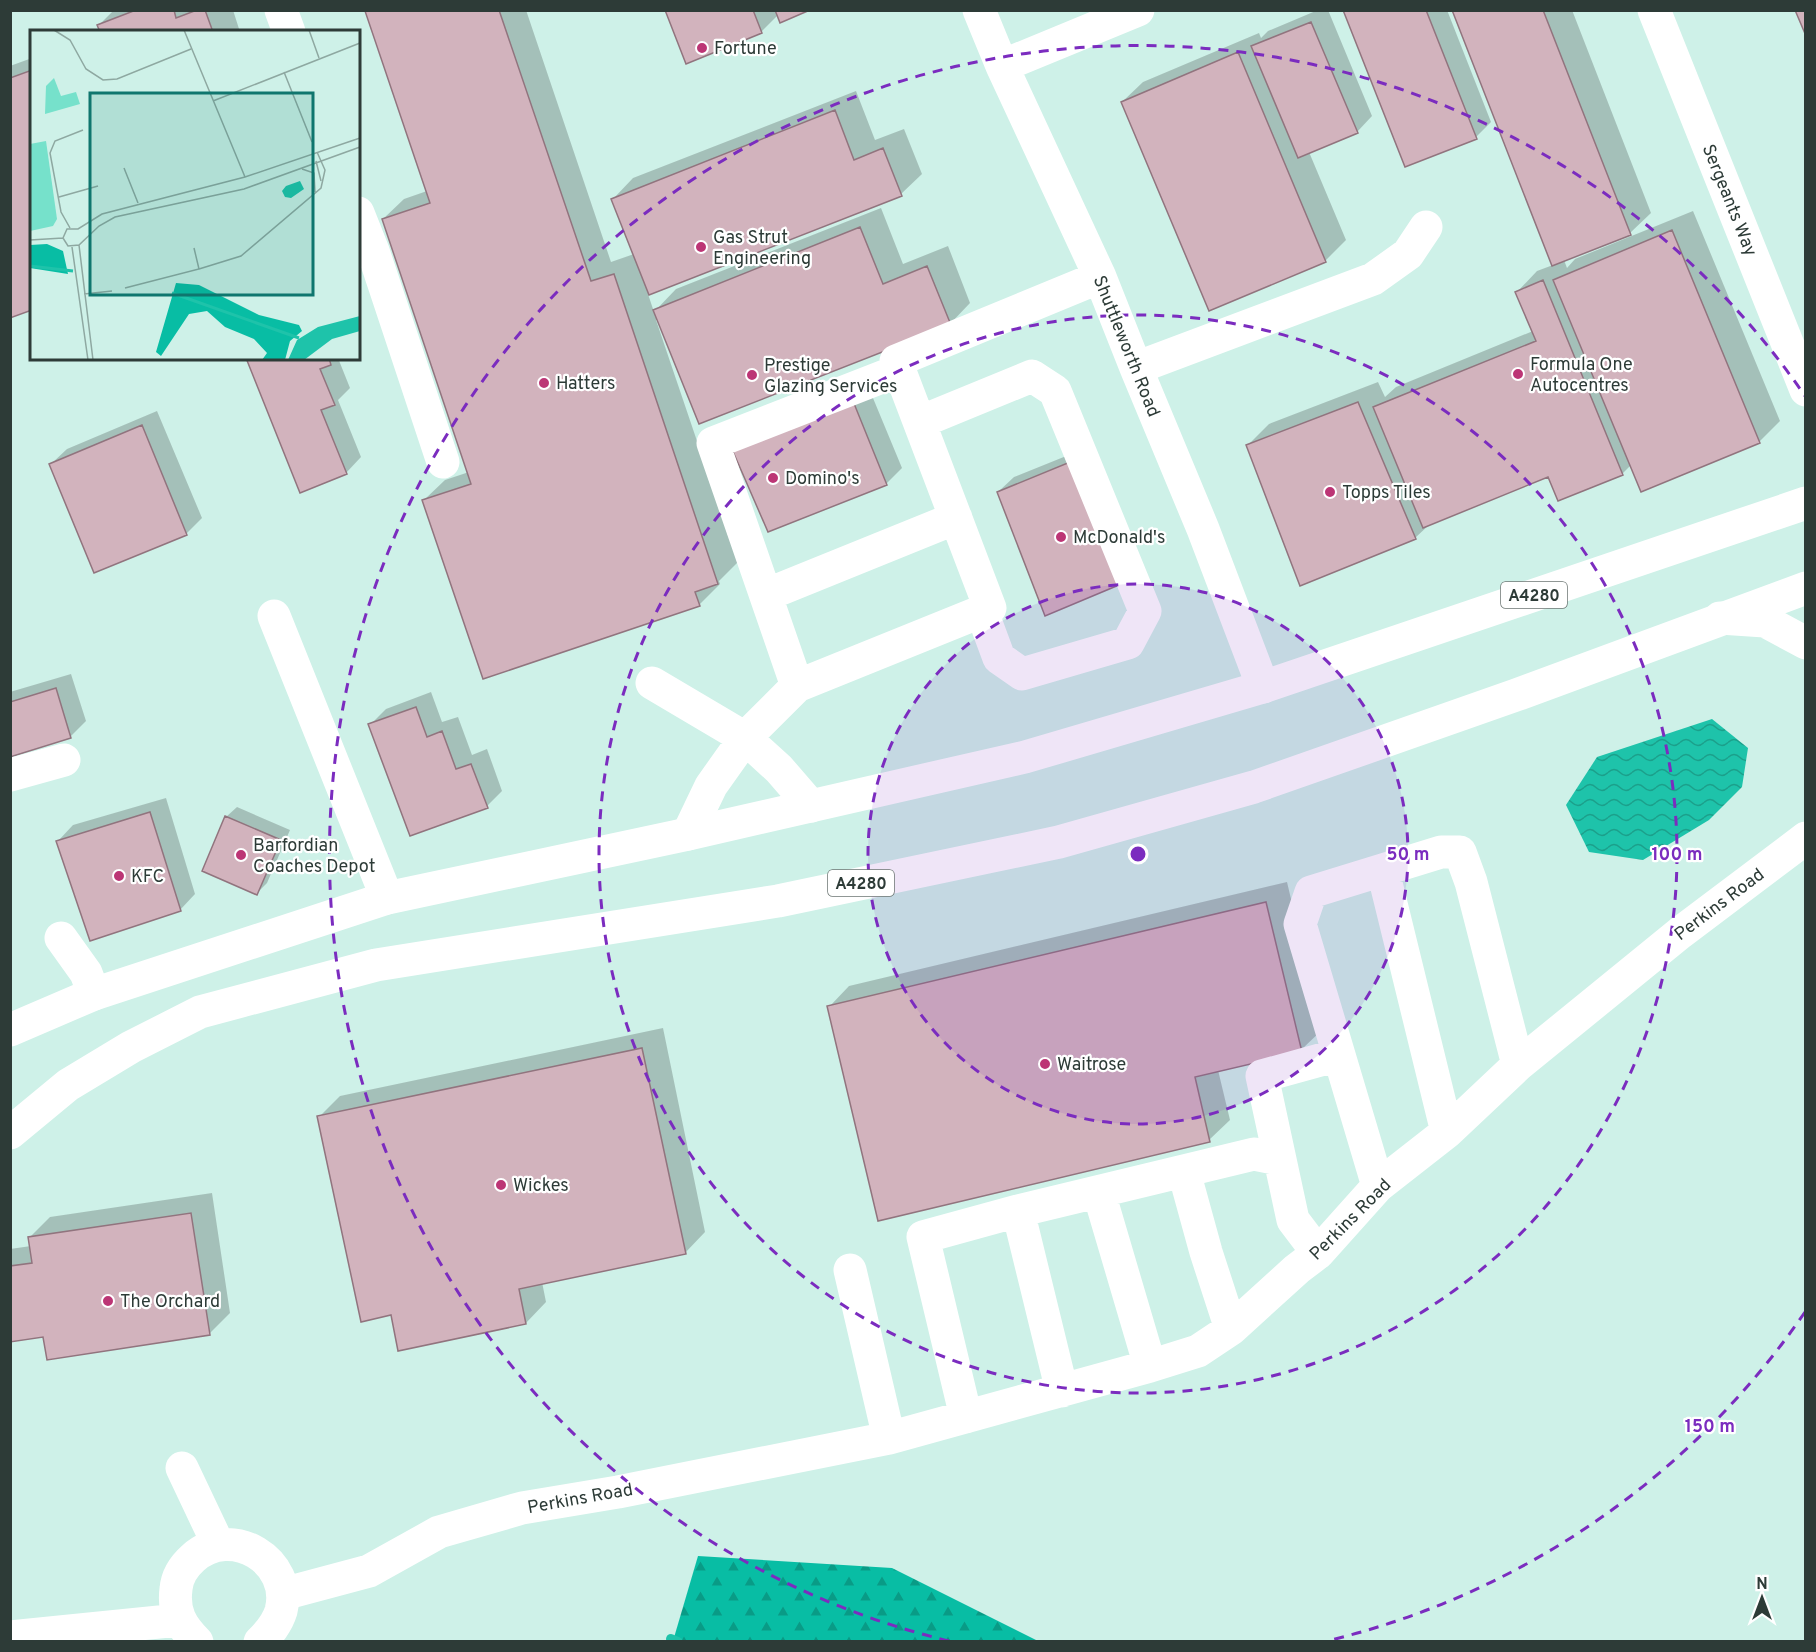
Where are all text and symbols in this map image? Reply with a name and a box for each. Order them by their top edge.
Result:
inset map [30,30,360,360]
place label: Fortune [714,38,777,61]
marker: Fortune [695,41,709,55]
street label: Sergeants Way [1696,141,1761,260]
place label: Gas Strut Engineering [713,227,811,271]
marker: Gas Strut Engineering [694,240,708,254]
street label: Shuttleworth Road [1087,272,1164,421]
place label: Formula One Autocentres [1530,354,1633,398]
place label: Prestige Glazing Services [764,355,897,399]
marker: Formula One Autocentres [1511,367,1525,381]
marker: Prestige Glazing Services [745,368,759,382]
place label: Hatters [556,373,616,396]
marker: Hatters [537,376,551,390]
place label: Domino's [785,468,860,491]
marker: Domino's [766,471,780,485]
place label: Topps Tiles [1342,482,1431,505]
marker: Topps Tiles [1323,485,1337,499]
place label: McDonald's [1073,527,1165,550]
marker: McDonald's [1054,530,1068,544]
road number: A4280 [1501,582,1567,608]
place label: Barfordian Coaches Depot [253,835,375,879]
centre of rings [1128,844,1148,864]
text: 50 m [1386,844,1430,867]
text: 100 m [1651,844,1703,867]
marker: Barfordian Coaches Depot [234,848,248,862]
street label: Perkins Road [1670,864,1769,947]
place label: KFC [131,866,164,889]
marker: KFC [112,869,126,883]
road number: A4280 [828,870,894,896]
place label: Waitrose [1057,1054,1126,1077]
marker: Waitrose [1038,1057,1052,1071]
street label: Perkins Road [1305,1174,1397,1266]
place label: Wickes [513,1175,569,1198]
marker: Wickes [494,1178,508,1192]
place label: The Orchard [120,1291,220,1314]
marker: The Orchard [101,1294,115,1308]
text: 150 m [1685,1416,1735,1439]
street label: Perkins Road [526,1479,635,1520]
north arrow [1732,1568,1792,1628]
text: N [1756,1575,1768,1595]

